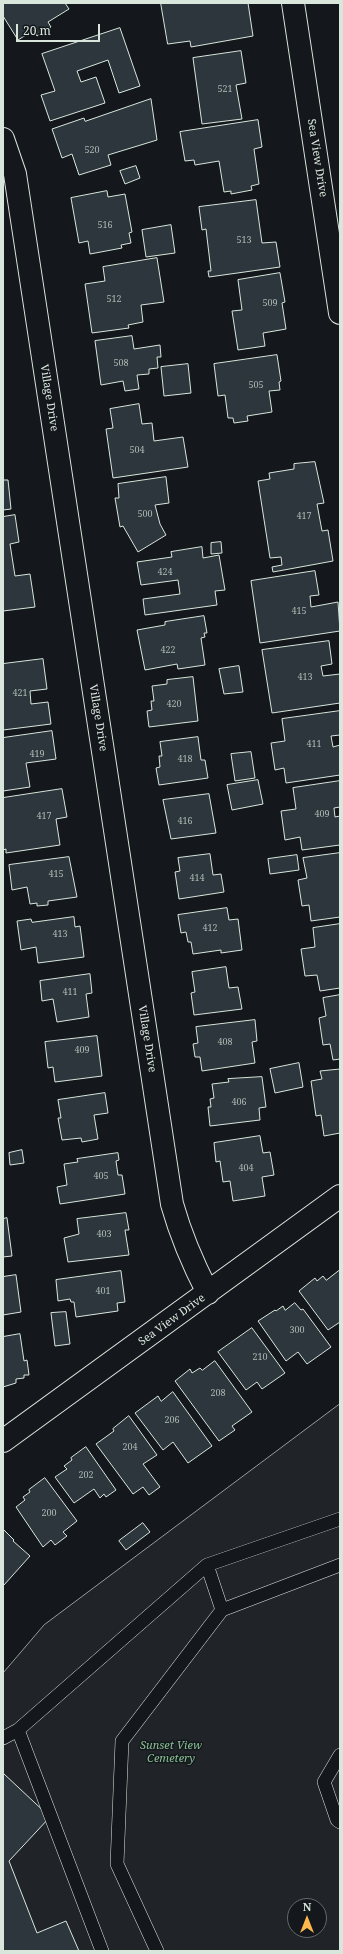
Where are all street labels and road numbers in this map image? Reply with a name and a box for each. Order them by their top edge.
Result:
street label: Sea View Drive [304,118,330,198]
street label: Village Drive [37,364,61,432]
street label: Village Drive [86,684,110,752]
street label: Village Drive [135,1005,159,1073]
street label: Sea View Drive [136,1291,208,1349]

